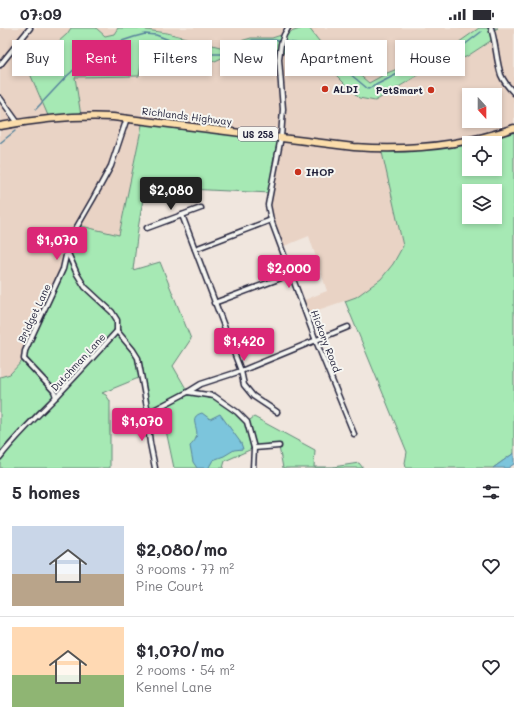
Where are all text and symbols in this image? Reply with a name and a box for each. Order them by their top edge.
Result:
text: 07:09 [20,4,61,24]
chip: Buy [12,40,64,76]
chip: Rent [72,40,131,76]
chip: Filters [139,40,212,76]
chip: New [220,40,277,76]
chip: Apartment [285,40,387,76]
chip: House [395,40,465,76]
place label: ALDI [333,82,358,96]
place label: PetSmart [376,83,424,97]
marker: ALDI [320,84,330,94]
marker: PetSmart [426,85,436,95]
north arrow [462,88,502,128]
map controls [462,88,502,224]
street label: Richlands Highway [141,104,233,128]
road number: US 258 [238,127,278,141]
button: locate [462,136,502,176]
place label: IHOP [306,165,334,179]
marker: IHOP [293,167,303,177]
pin: $2,080 [138,177,204,211]
text: $2,080 [149,181,193,198]
button: layers [462,184,502,224]
pin: $1,070 [24,227,90,261]
text: $1,070 [36,231,78,248]
pin: $2,000 [256,255,322,289]
text: $2,000 [267,259,311,276]
street label: Bridget Lane [14,281,54,345]
street label: Hickory Road [308,308,344,374]
pin: $1,420 [211,328,277,362]
street label: Dutchman Lane [48,330,108,394]
text: $1,420 [223,332,265,349]
pin: $1,070 [109,408,175,442]
text: $1,070 [121,412,163,429]
text: 5 homes [12,481,80,503]
icon: filters [480,481,502,503]
text: $2,080/mo [136,538,227,560]
icon: home [44,542,92,590]
icon: heart [480,555,502,577]
text: 3 rooms · 77 m² [136,560,234,577]
text: Pine Court [136,577,204,594]
text: $1,070/mo [136,639,224,661]
icon: home [44,643,92,691]
icon: heart [480,656,502,678]
text: 2 rooms · 54 m² [136,661,235,678]
text: Kennel Lane [136,678,212,695]

